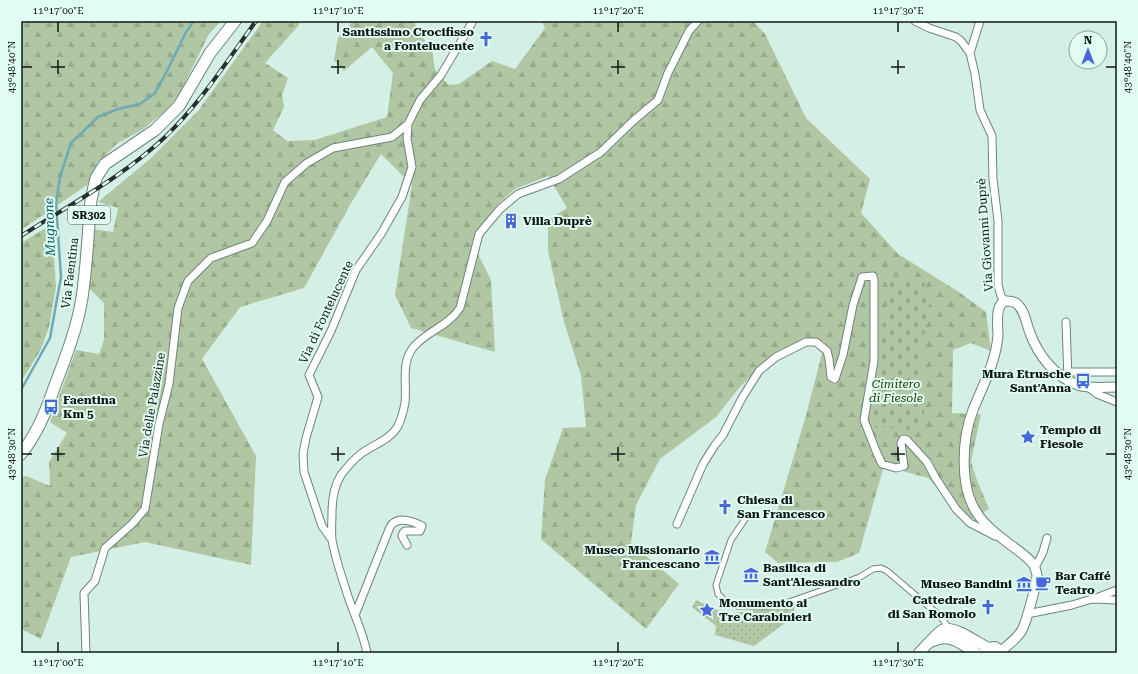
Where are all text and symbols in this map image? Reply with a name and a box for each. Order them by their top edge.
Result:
text: 11°17'00"E [32,5,84,16]
text: 11°17'10"E [312,5,364,16]
text: 11°17'20"E [592,5,644,16]
text: 11°17'30"E [872,5,924,16]
place label: Santissimo Crocifisso a Fontelucente [343,25,474,53]
church icon: Santissimo Crocifisso a Fontelucente [477,30,495,48]
north arrow [1068,30,1108,70]
text: N [1084,34,1093,47]
text: 43°48'40"N [6,41,17,93]
text: 43°48'40"N [1122,41,1133,93]
street label: Via Giovanni Duprè [974,177,996,292]
water label: Mugnone [41,197,58,257]
road number: SR302 [68,206,110,224]
building icon: Villa Duprè [502,212,520,230]
place label: Villa Duprè [523,214,592,228]
street label: Via Faentina [59,236,81,309]
street label: Via di Fontelucente [296,258,356,366]
street label: Via delle Palazzine [136,351,168,459]
place label: Mura Etrusche Sant'Anna [982,367,1071,395]
bus stop icon: Mura Etrusche Sant'Anna [1074,372,1092,390]
park label: Cimitero di Fiesole [869,377,923,405]
place label: Faentina Km 5 [63,393,116,421]
bus stop icon: Faentina Km 5 [42,398,60,416]
place label: Tempio di Fiesole [1040,423,1101,451]
text: 43°48'30"N [6,428,17,480]
place icon: Tempio di Fiesole [1019,428,1037,446]
text: 43°48'30"N [1122,428,1133,480]
place label: Chiesa di San Francesco [737,493,826,521]
church icon: Chiesa di San Francesco [716,498,734,516]
place label: Museo Missionario Francescano [585,543,700,571]
museum icon: Museo Missionario Francescano [703,548,721,566]
place label: Basilica di Sant'Alessandro [763,561,861,589]
museum icon: Basilica di Sant'Alessandro [742,566,760,584]
place label: Bar Caffé Teatro [1055,569,1111,597]
cafe icon: Bar Caffé Teatro [1034,574,1052,592]
museum icon: Museo Bandini [1015,575,1033,593]
place label: Museo Bandini [921,577,1012,591]
place label: Cattedrale di San Romolo [888,593,976,621]
place label: Monumento ai Tre Carabinieri [719,596,812,624]
church icon: Cattedrale di San Romolo [979,598,997,616]
place icon: Monumento ai Tre Carabinieri [698,601,716,619]
text: 11°17'00"E [32,657,84,668]
text: 11°17'10"E [312,657,364,668]
text: 11°17'20"E [592,657,644,668]
text: 11°17'30"E [872,657,924,668]

